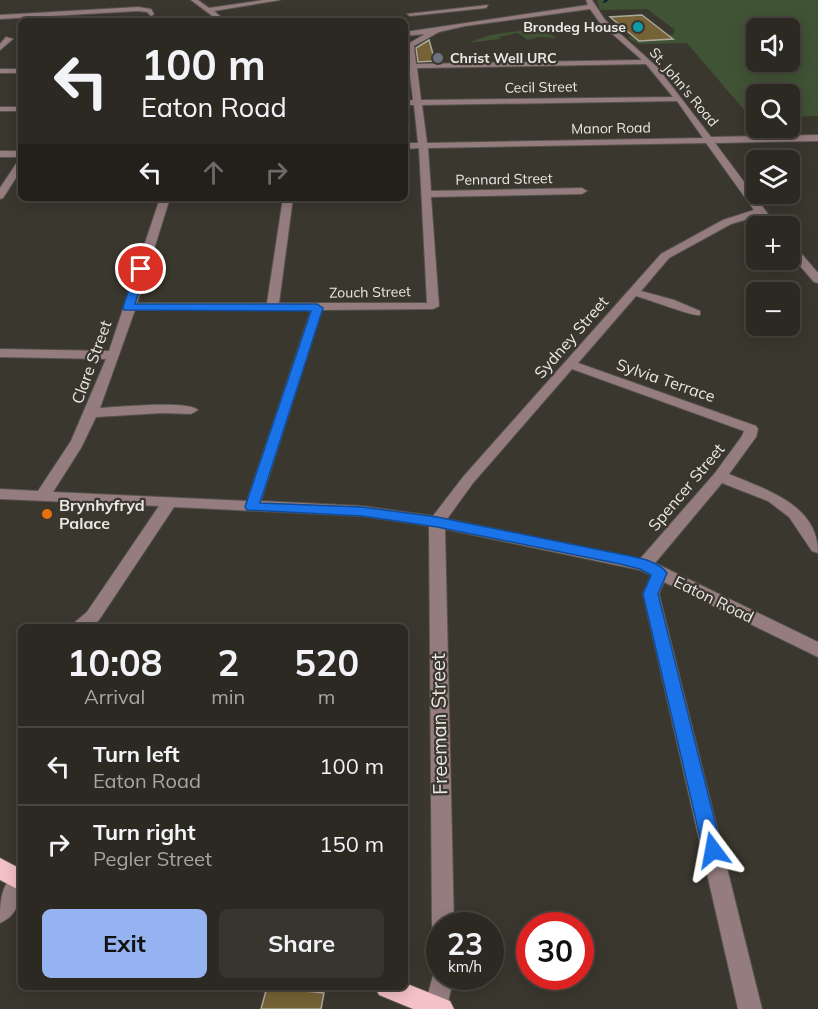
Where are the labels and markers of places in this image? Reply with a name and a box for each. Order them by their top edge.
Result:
place label: Brondeg House [523,18,626,36]
marker: Brondeg House [631,20,645,34]
place label: Christ Well URC [450,49,557,67]
marker: Christ Well URC [431,51,445,65]
pin [115,243,166,294]
place label: Brynhyfryd Palace [59,495,145,533]
marker: Brynhyfryd Palace [40,507,54,521]

